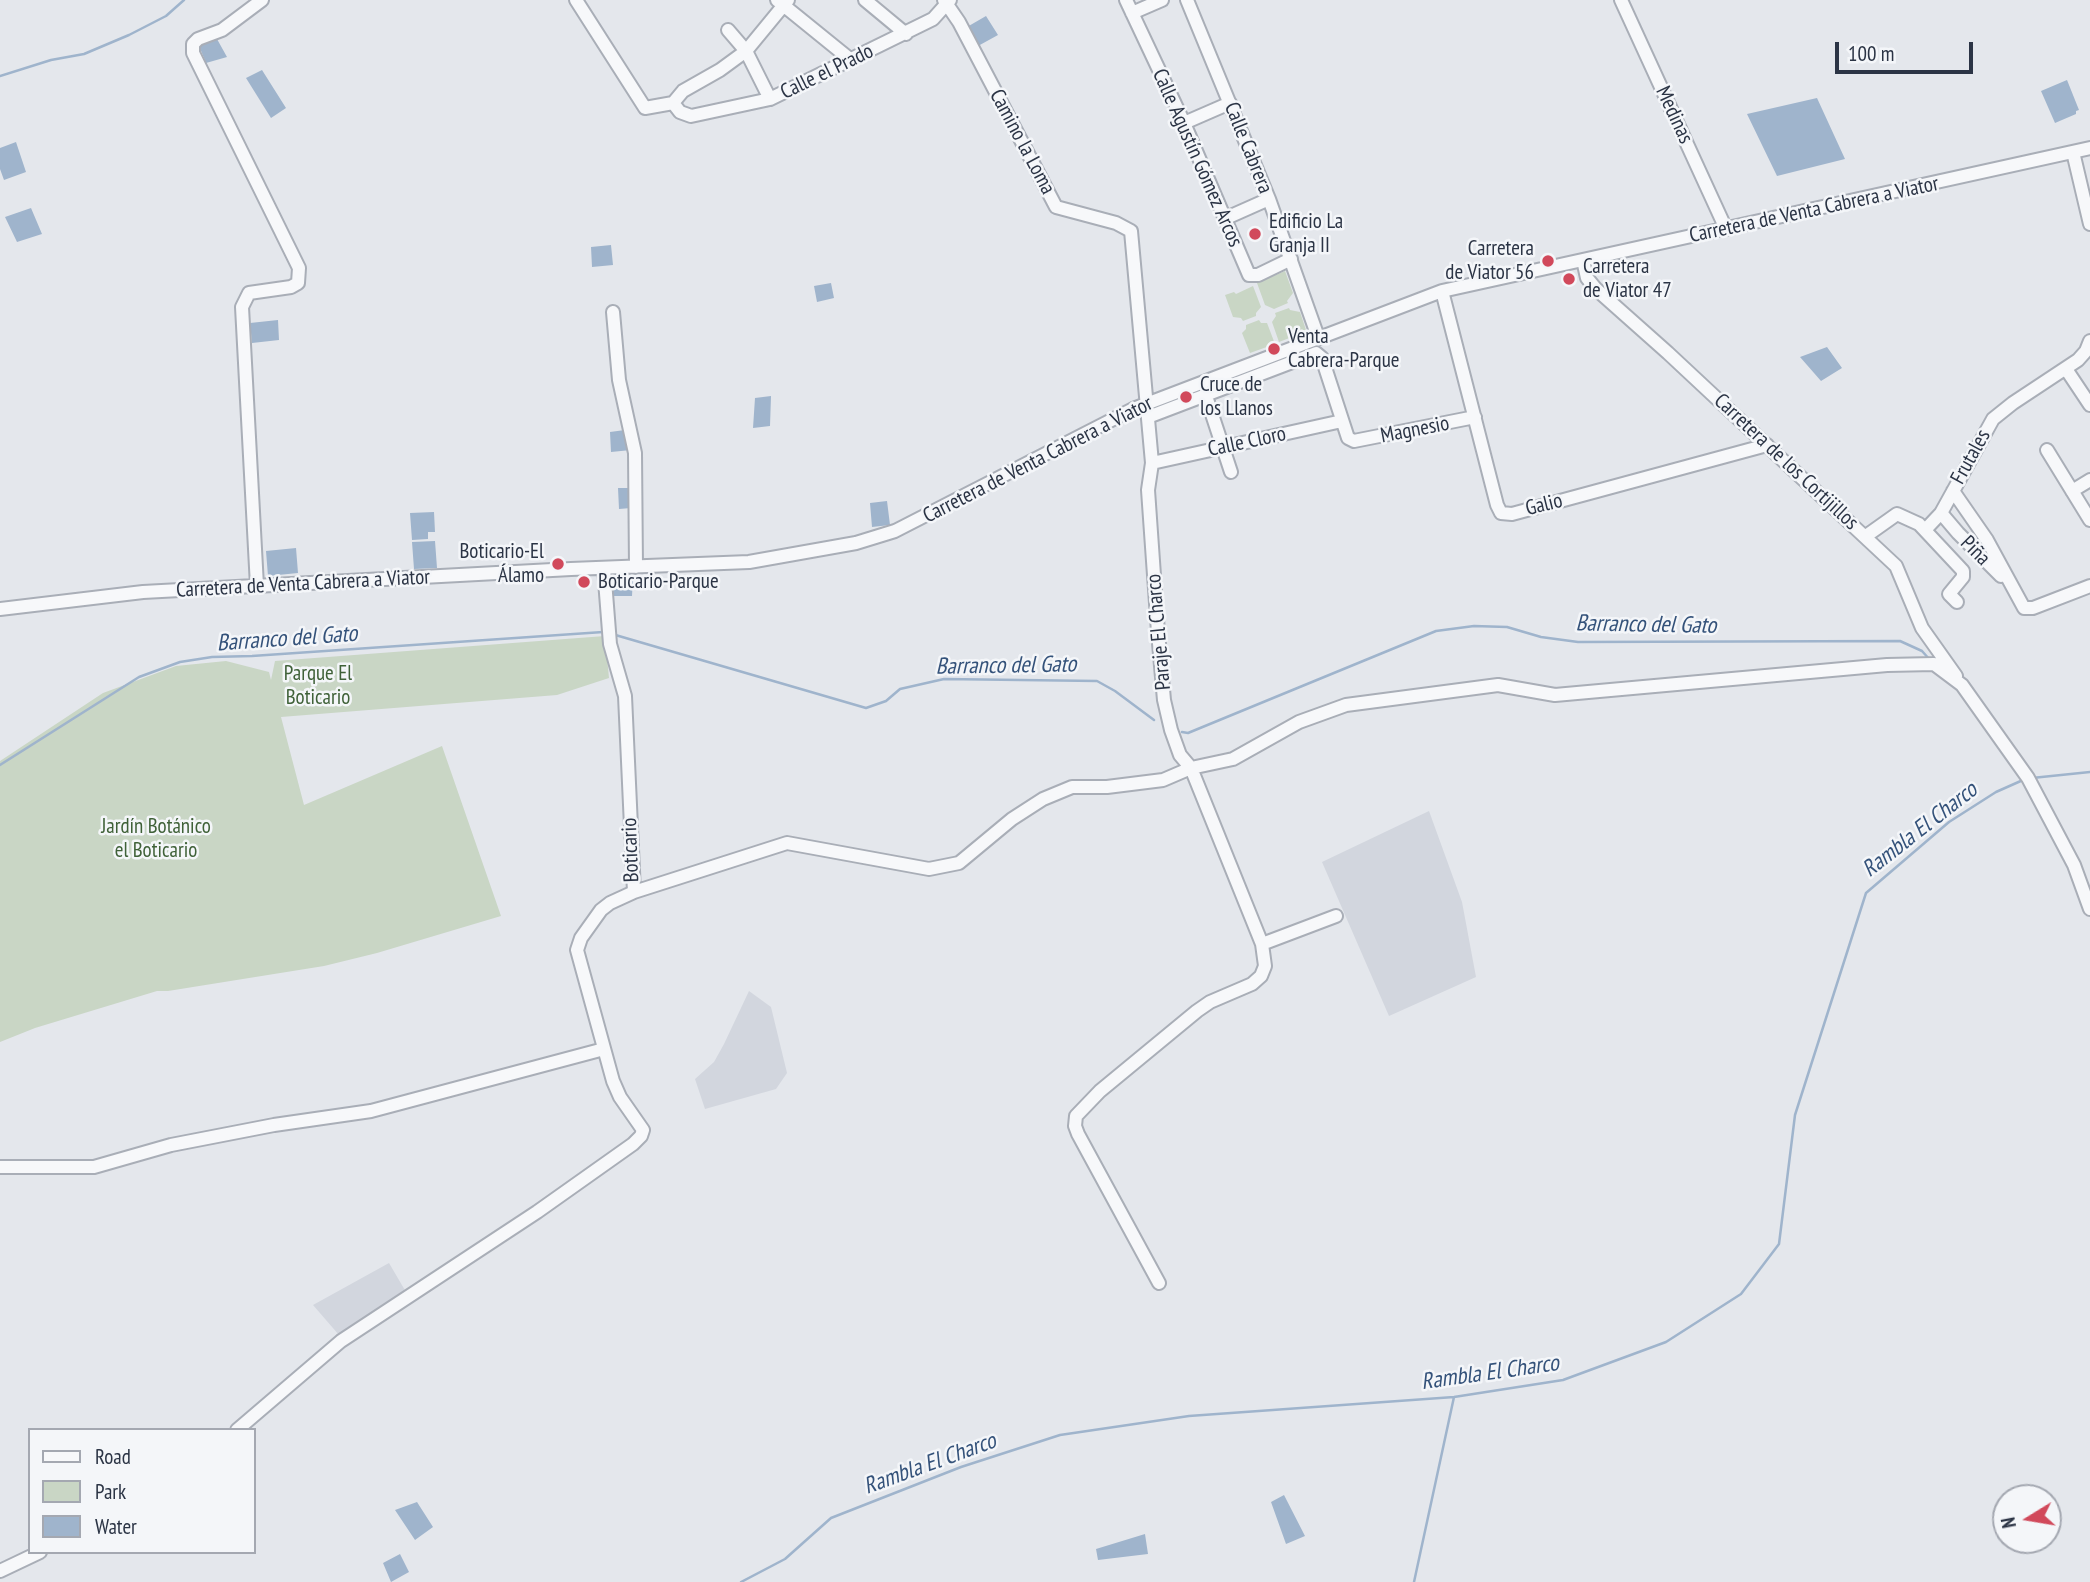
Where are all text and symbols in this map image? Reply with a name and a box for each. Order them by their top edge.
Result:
scale bar [1838,28,1976,72]
street label: Calle el Prado [777,39,877,105]
text: 100 m [1848,40,1894,67]
street label: Calle Agustín Gómez Arcos [1146,65,1248,251]
street label: Medinas [1650,82,1698,148]
street label: Camino la Loma [984,85,1060,199]
street label: Calle Cabrera [1218,99,1278,197]
street label: Carretera de Venta Cabrera a Viator [1687,171,1941,249]
place label: Edificio La Granja II [1269,209,1343,259]
marker: Edificio La Granja II [1247,226,1263,242]
place label: Carretera de Viator 56 [1445,236,1534,286]
marker: Carretera de Viator 56 [1540,253,1556,269]
place label: Carretera de Viator 47 [1583,254,1672,304]
marker: Carretera de Viator 47 [1561,271,1577,287]
place label: Venta Cabrera-Parque [1288,324,1399,374]
marker: Venta Cabrera-Parque [1266,341,1282,357]
place label: Cruce de los Llanos [1200,372,1273,422]
marker: Cruce de los Llanos [1178,389,1194,405]
street label: Carretera de los Cortijillos [1709,389,1863,535]
street label: Carretera de Venta Cabrera a Viator [919,391,1157,529]
street label: Magnesio [1378,411,1452,449]
street label: Calle Cloro [1206,421,1288,463]
street label: Frutales [1946,425,1996,489]
street label: Galio [1523,488,1565,522]
street label: Piña [1955,531,1995,571]
place label: Boticario-El Álamo [459,539,544,589]
marker: Boticario-El Álamo [550,556,566,572]
street label: Carretera de Venta Cabrera a Viator [175,565,431,603]
place label: Boticario-Parque [598,569,719,595]
street label: Paraje El Charco [1141,573,1177,691]
marker: Boticario-Parque [576,574,592,590]
water label: Barranco del Gato [1575,610,1717,640]
water label: Barranco del Gato [216,620,358,658]
water label: Barranco del Gato [935,651,1077,681]
park label: Parque El Boticario [284,661,352,711]
water label: Rambla El Charco [1857,776,1983,884]
park label: Jardín Botánico el Boticario [101,814,211,864]
street label: Boticario [617,817,645,883]
water label: Rambla El Charco [1419,1350,1561,1396]
water label: Rambla El Charco [860,1427,1000,1501]
legend [28,1428,256,1554]
text: Road [95,1443,131,1470]
text: Park [95,1478,126,1505]
north arrow [1992,1484,2062,1554]
text: Water [95,1513,137,1540]
text: N [1996,1515,2021,1530]

